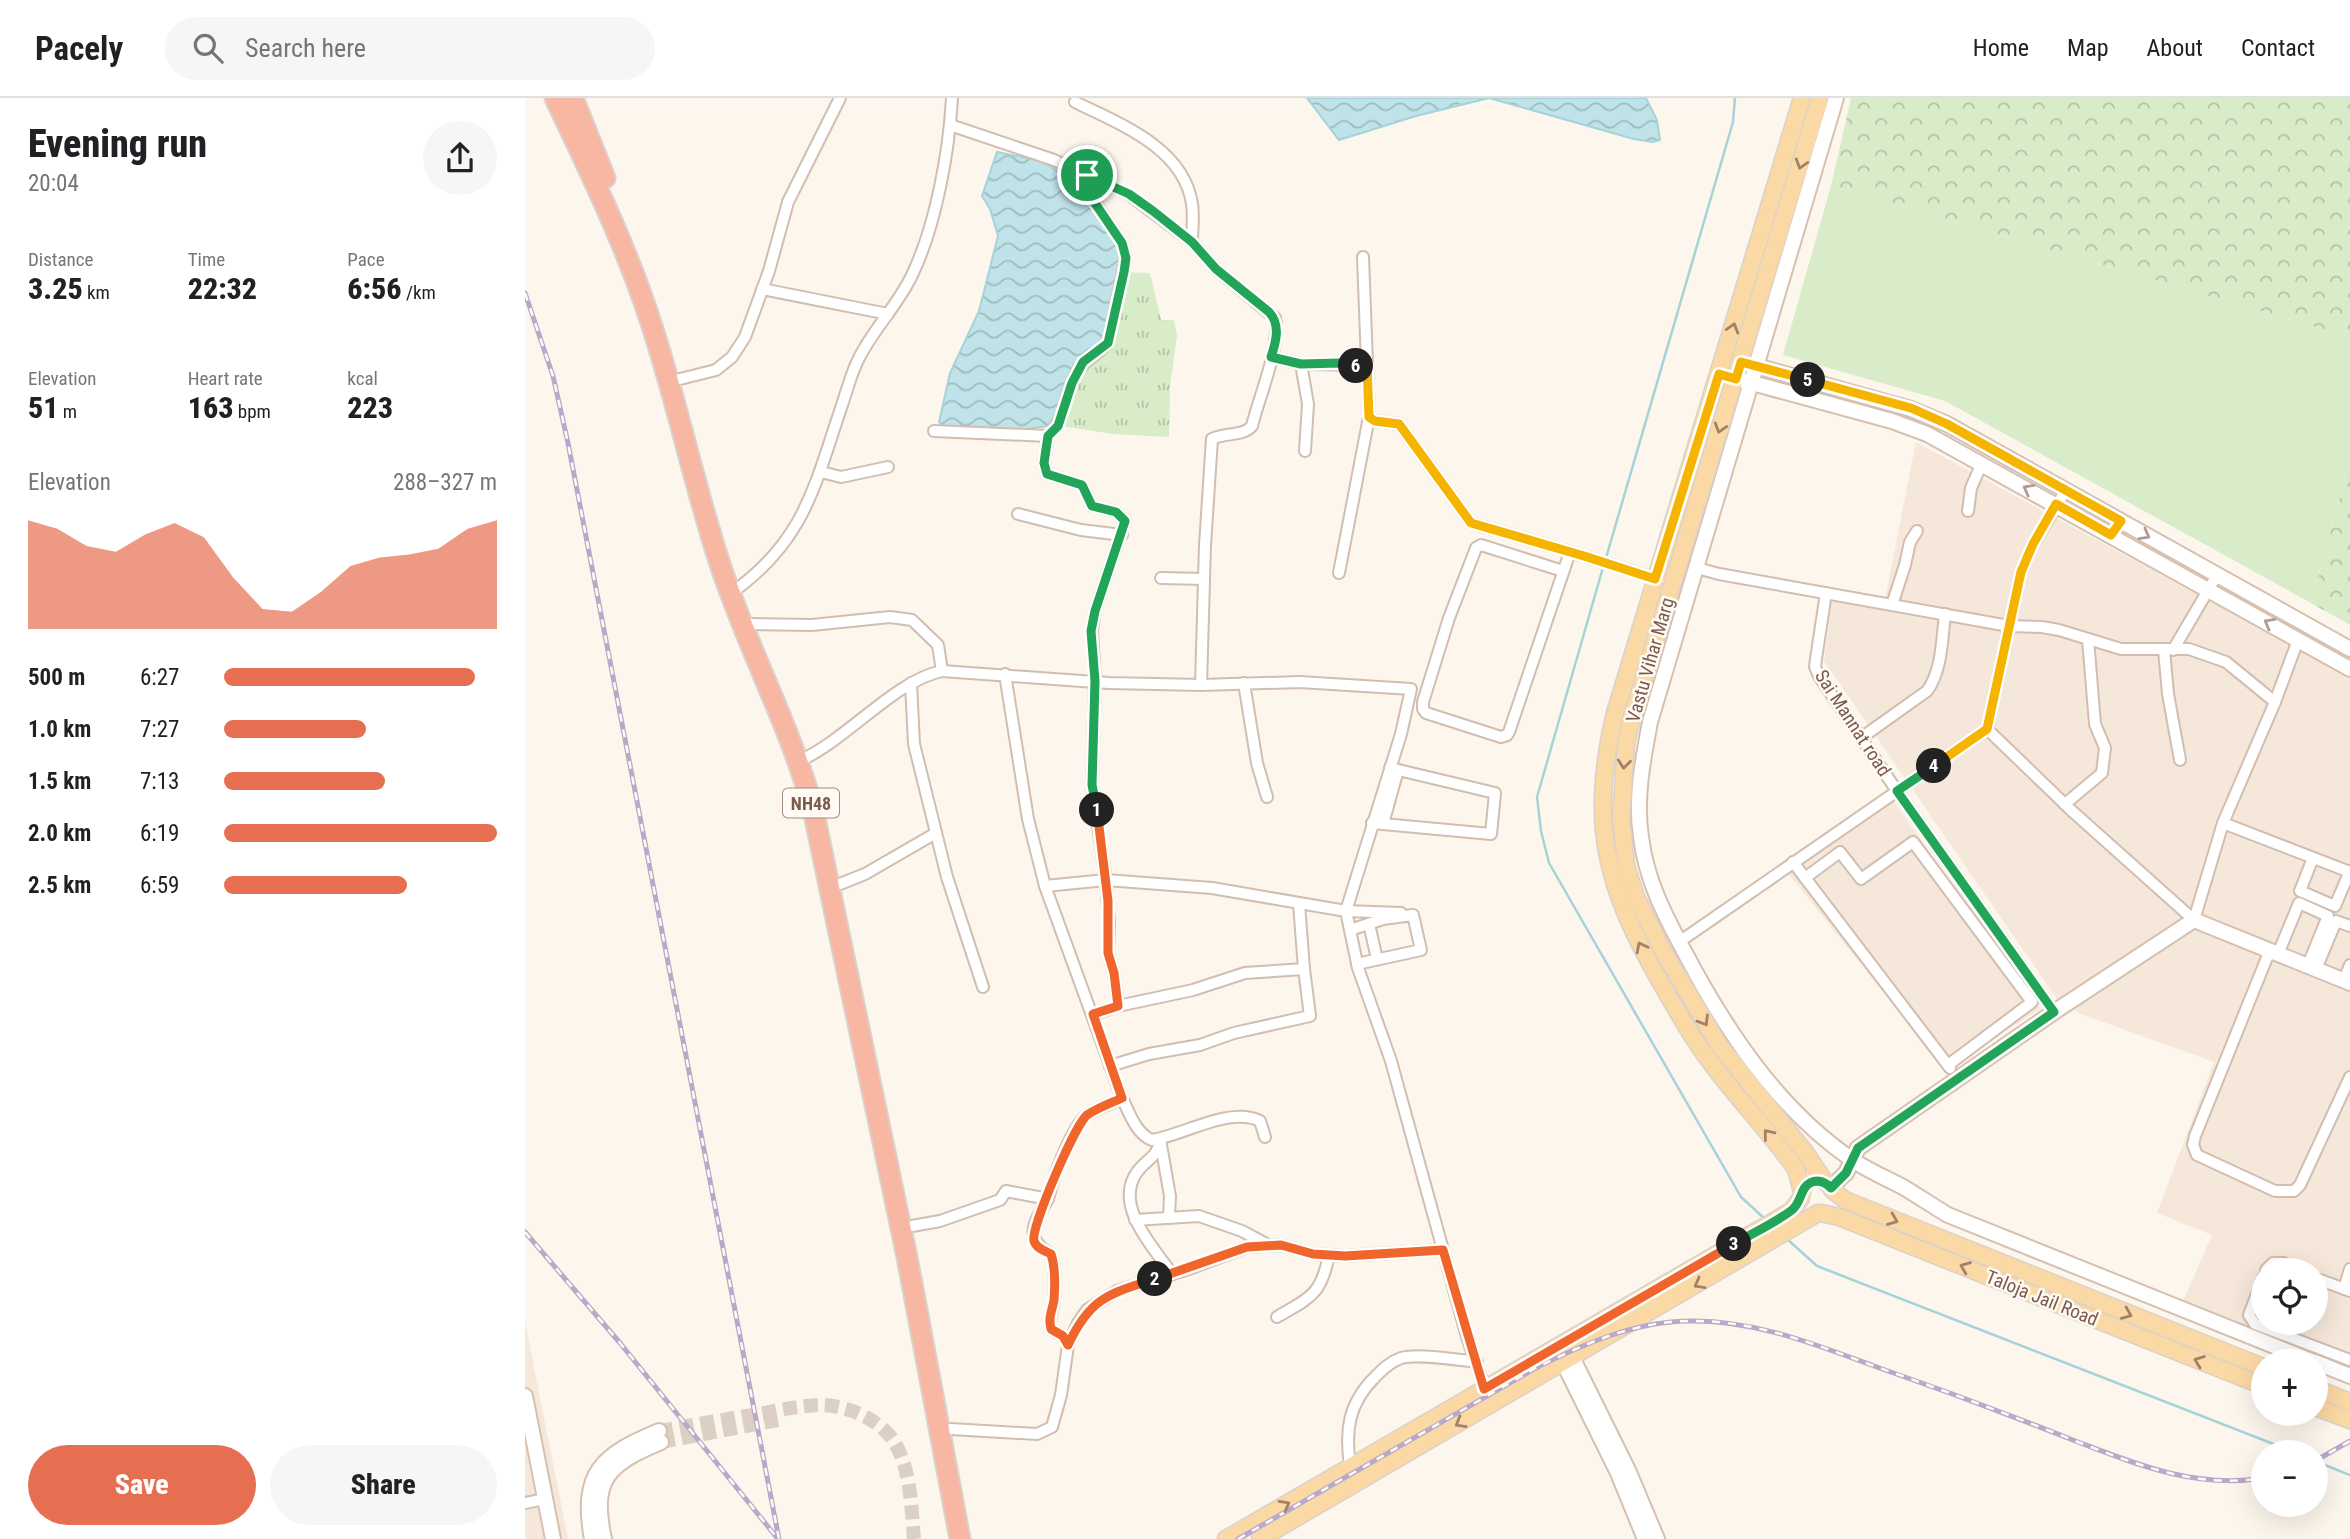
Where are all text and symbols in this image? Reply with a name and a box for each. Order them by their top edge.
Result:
search box [165,17,655,80]
text: Pacely [35,29,123,68]
icon: search [189,29,227,67]
text: Search here [245,33,366,63]
text: Home [1973,34,2029,62]
text: Map [2067,34,2109,62]
text: About [2147,34,2203,62]
text: Contact [2241,34,2315,62]
button: share [423,121,497,195]
text: Evening run [28,122,207,166]
pin [1057,145,1117,205]
icon: arrive [1068,156,1106,194]
one-way arrow [1795,157,1810,169]
text: 20:04 [28,170,79,197]
text: Distance [28,248,93,271]
text: Time [188,248,225,271]
text: Pace [347,248,385,271]
text: 3.25 [28,271,83,306]
text: 22:32 [188,271,257,306]
text: 6:56 [347,271,402,306]
text: km [83,281,110,304]
text: /km [402,281,436,304]
one-way arrow [1724,322,1739,334]
pin: 6 [1339,348,1373,384]
text: 6 [1351,354,1360,377]
pin: 5 [1791,362,1825,398]
text: Elevation [28,367,96,390]
text: Heart rate [188,367,263,390]
text: kcal [347,367,378,390]
text: 5 [1803,368,1812,391]
text: 51 [28,390,59,425]
text: 163 [188,390,233,425]
text: 223 [347,390,393,425]
text: m [59,400,77,423]
text: bpm [233,400,271,423]
one-way arrow [1714,422,1729,434]
text: Elevation [28,469,111,496]
text: 288–327 m [393,469,497,496]
one-way arrow [2022,484,2035,497]
one-way arrow [2138,527,2151,540]
street label: Vastu Vihar Marg [1621,595,1679,725]
one-way arrow [2264,618,2276,631]
text: 500 m [28,664,85,691]
text: 6:27 [140,664,179,691]
street label: Sai Mannat road [1810,665,1896,781]
text: 1.0 km [28,716,91,743]
text: 7:27 [140,716,179,743]
pin: 4 [1917,748,1951,784]
text: 4 [1929,754,1938,777]
one-way arrow [1617,759,1632,770]
text: 1.5 km [28,768,91,795]
text: 7:13 [140,768,179,795]
road number: NH48 [783,788,839,818]
pin: 1 [1079,792,1115,828]
text: 1 [1092,798,1101,821]
text: 2.0 km [28,820,91,847]
text: 6:19 [140,820,179,847]
text: 2.5 km [28,872,91,899]
text: 6:59 [140,872,179,899]
one-way arrow [1635,941,1649,954]
one-way arrow [1695,1013,1708,1026]
one-way arrow [1764,1130,1776,1143]
one-way arrow [1887,1211,1899,1225]
pin: 3 [1717,1226,1751,1262]
text: 3 [1729,1232,1738,1255]
map controls [2251,1258,2328,1517]
button: locate [2251,1258,2328,1335]
pin: 2 [1137,1262,1173,1296]
one-way arrow [1960,1262,1972,1276]
street label: Taloja Jail Road [1982,1265,2102,1331]
text: 2 [1150,1267,1159,1290]
one-way arrow [1693,1276,1706,1289]
one-way arrow [2120,1305,2132,1319]
button: + [2251,1349,2328,1426]
one-way arrow [2194,1355,2206,1369]
one-way arrow [1454,1415,1467,1428]
button: − [2251,1440,2328,1517]
button: Save [28,1445,256,1525]
button: Share [270,1445,497,1525]
one-way arrow [1277,1500,1290,1513]

